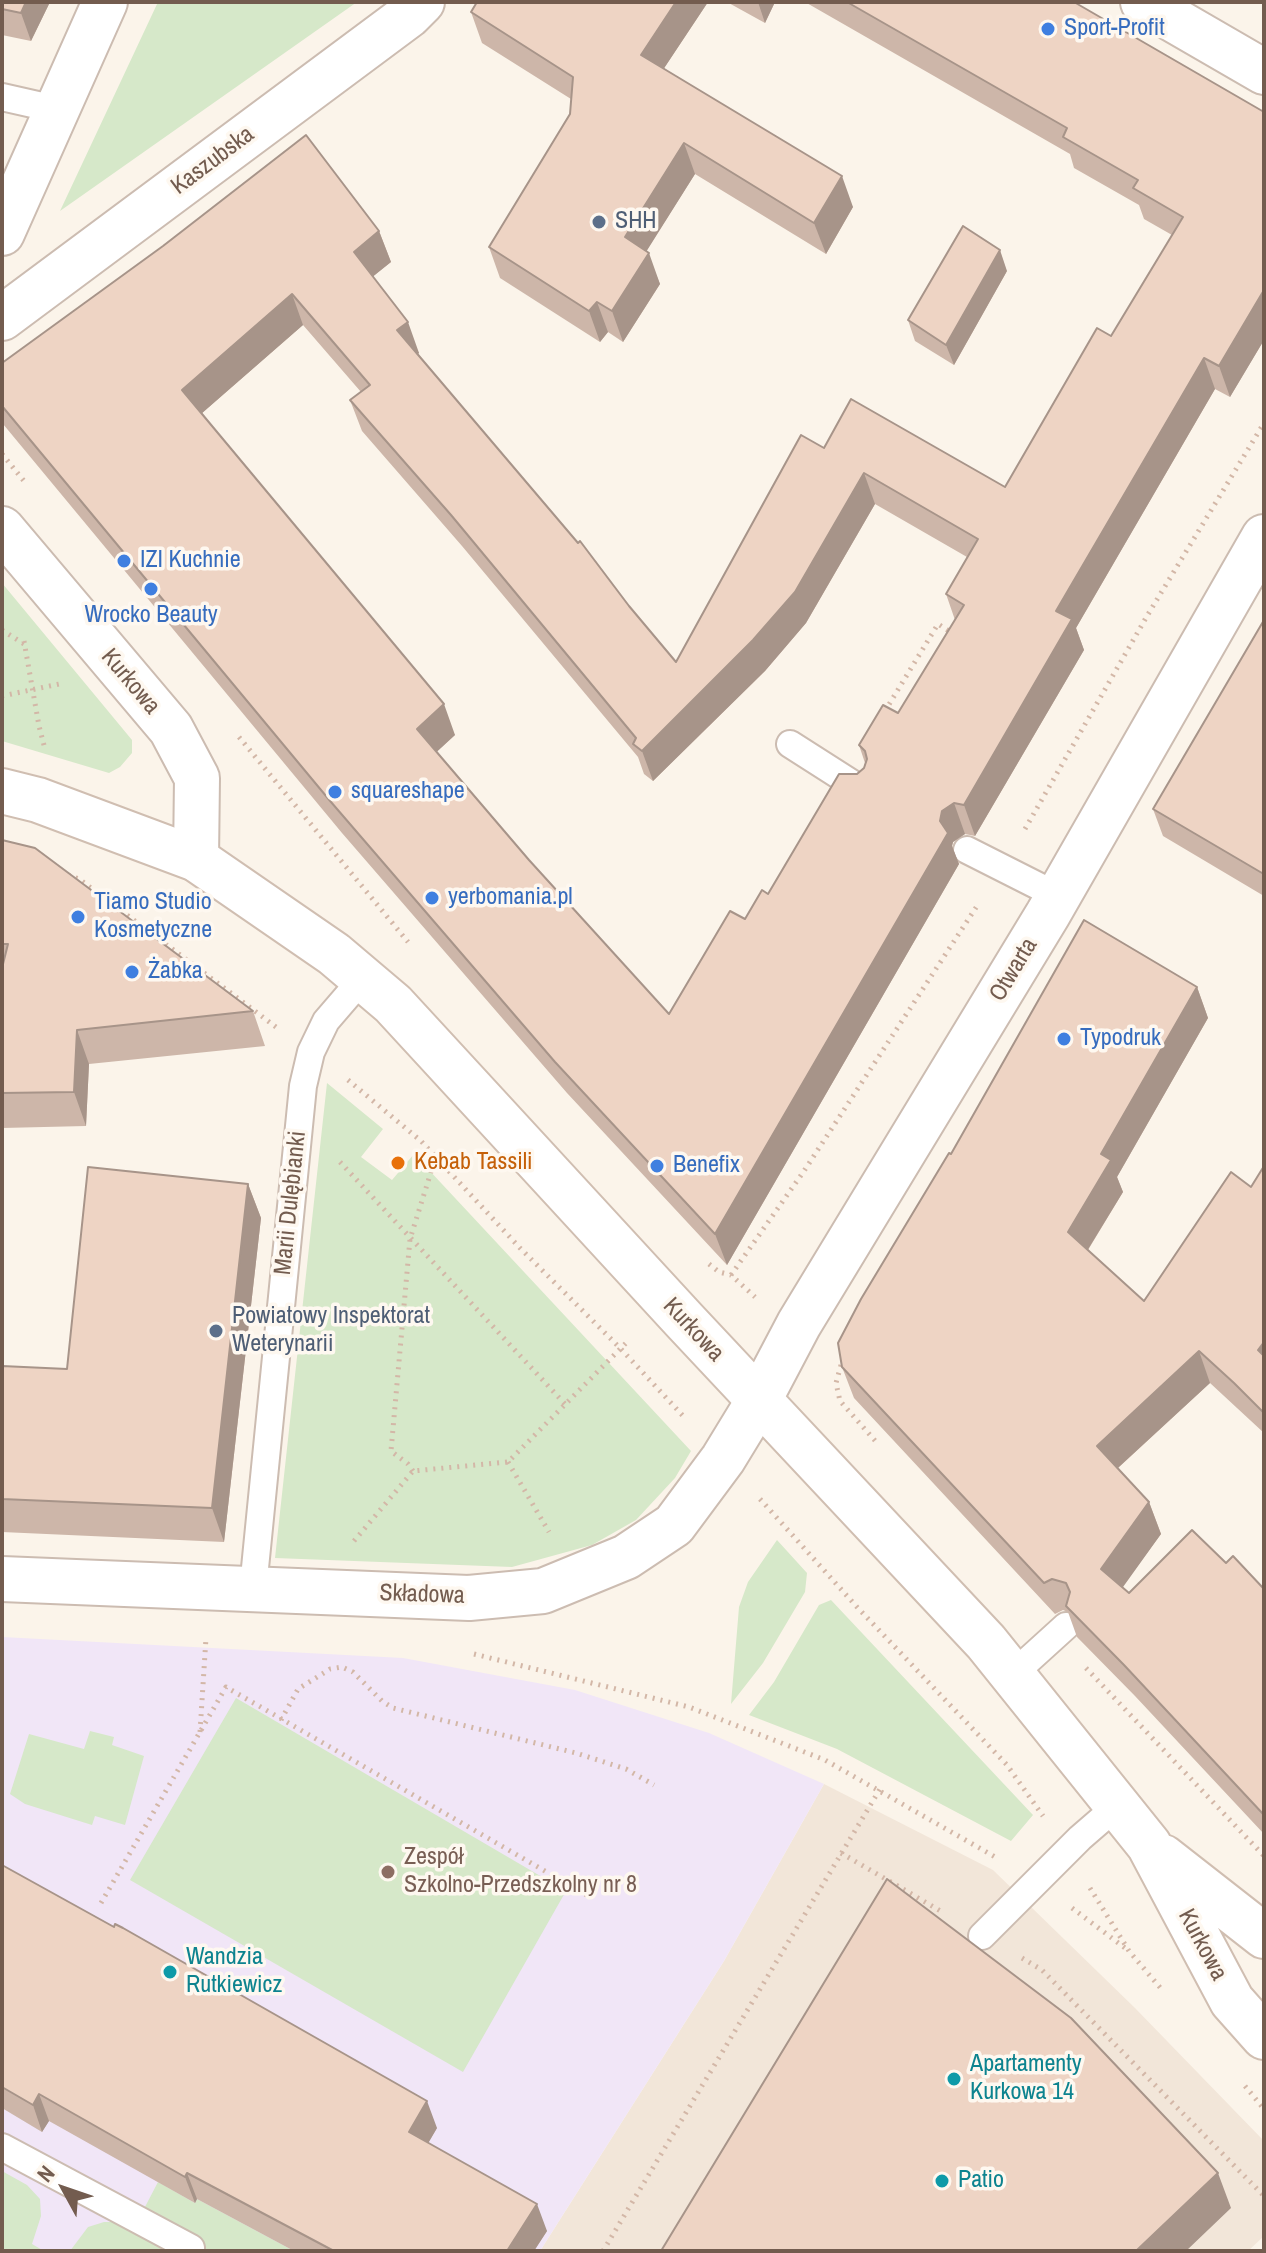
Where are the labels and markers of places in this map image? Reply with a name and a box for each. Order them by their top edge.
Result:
place label: Sport-Profit [1064,15,1165,43]
marker: Sport-Profit [1039,20,1057,38]
place label: SHH [615,208,657,236]
marker: SHH [590,213,608,231]
place label: IZI Kuchnie [140,547,241,575]
marker: IZI Kuchnie [115,552,133,570]
marker: Wrocko Beauty [142,580,160,598]
place label: Wrocko Beauty [84,602,218,630]
place label: squareshape [351,778,465,806]
marker: squareshape [326,783,344,801]
place label: yerbomania.pl [448,884,573,912]
place label: Tiamo Studio Kosmetyczne [94,889,212,945]
marker: yerbomania.pl [423,889,441,907]
marker: Tiamo Studio Kosmetyczne [69,908,87,926]
place label: Żabka [148,958,203,986]
marker: Żabka [123,963,141,981]
place label: Typodruk [1080,1025,1161,1053]
marker: Typodruk [1055,1030,1073,1048]
place label: Kebab Tassili [414,1149,533,1177]
place label: Benefix [673,1152,740,1180]
marker: Kebab Tassili [389,1154,407,1172]
marker: Benefix [648,1157,666,1175]
place label: Powiatowy Inspektorat Weterynarii [232,1303,430,1359]
marker: Powiatowy Inspektorat Weterynarii [207,1322,225,1340]
place label: Zespół Szkolno-Przedszkolny nr 8 [404,1844,637,1900]
marker: Zespół Szkolno-Przedszkolny nr 8 [379,1863,397,1881]
place label: Wandzia Rutkiewicz [186,1944,282,2000]
marker: Wandzia Rutkiewicz [161,1963,179,1981]
place label: Apartamenty Kurkowa 14 [970,2051,1082,2107]
marker: Apartamenty Kurkowa 14 [945,2070,963,2088]
place label: Patio [958,2167,1004,2195]
marker: Patio [933,2172,951,2190]

